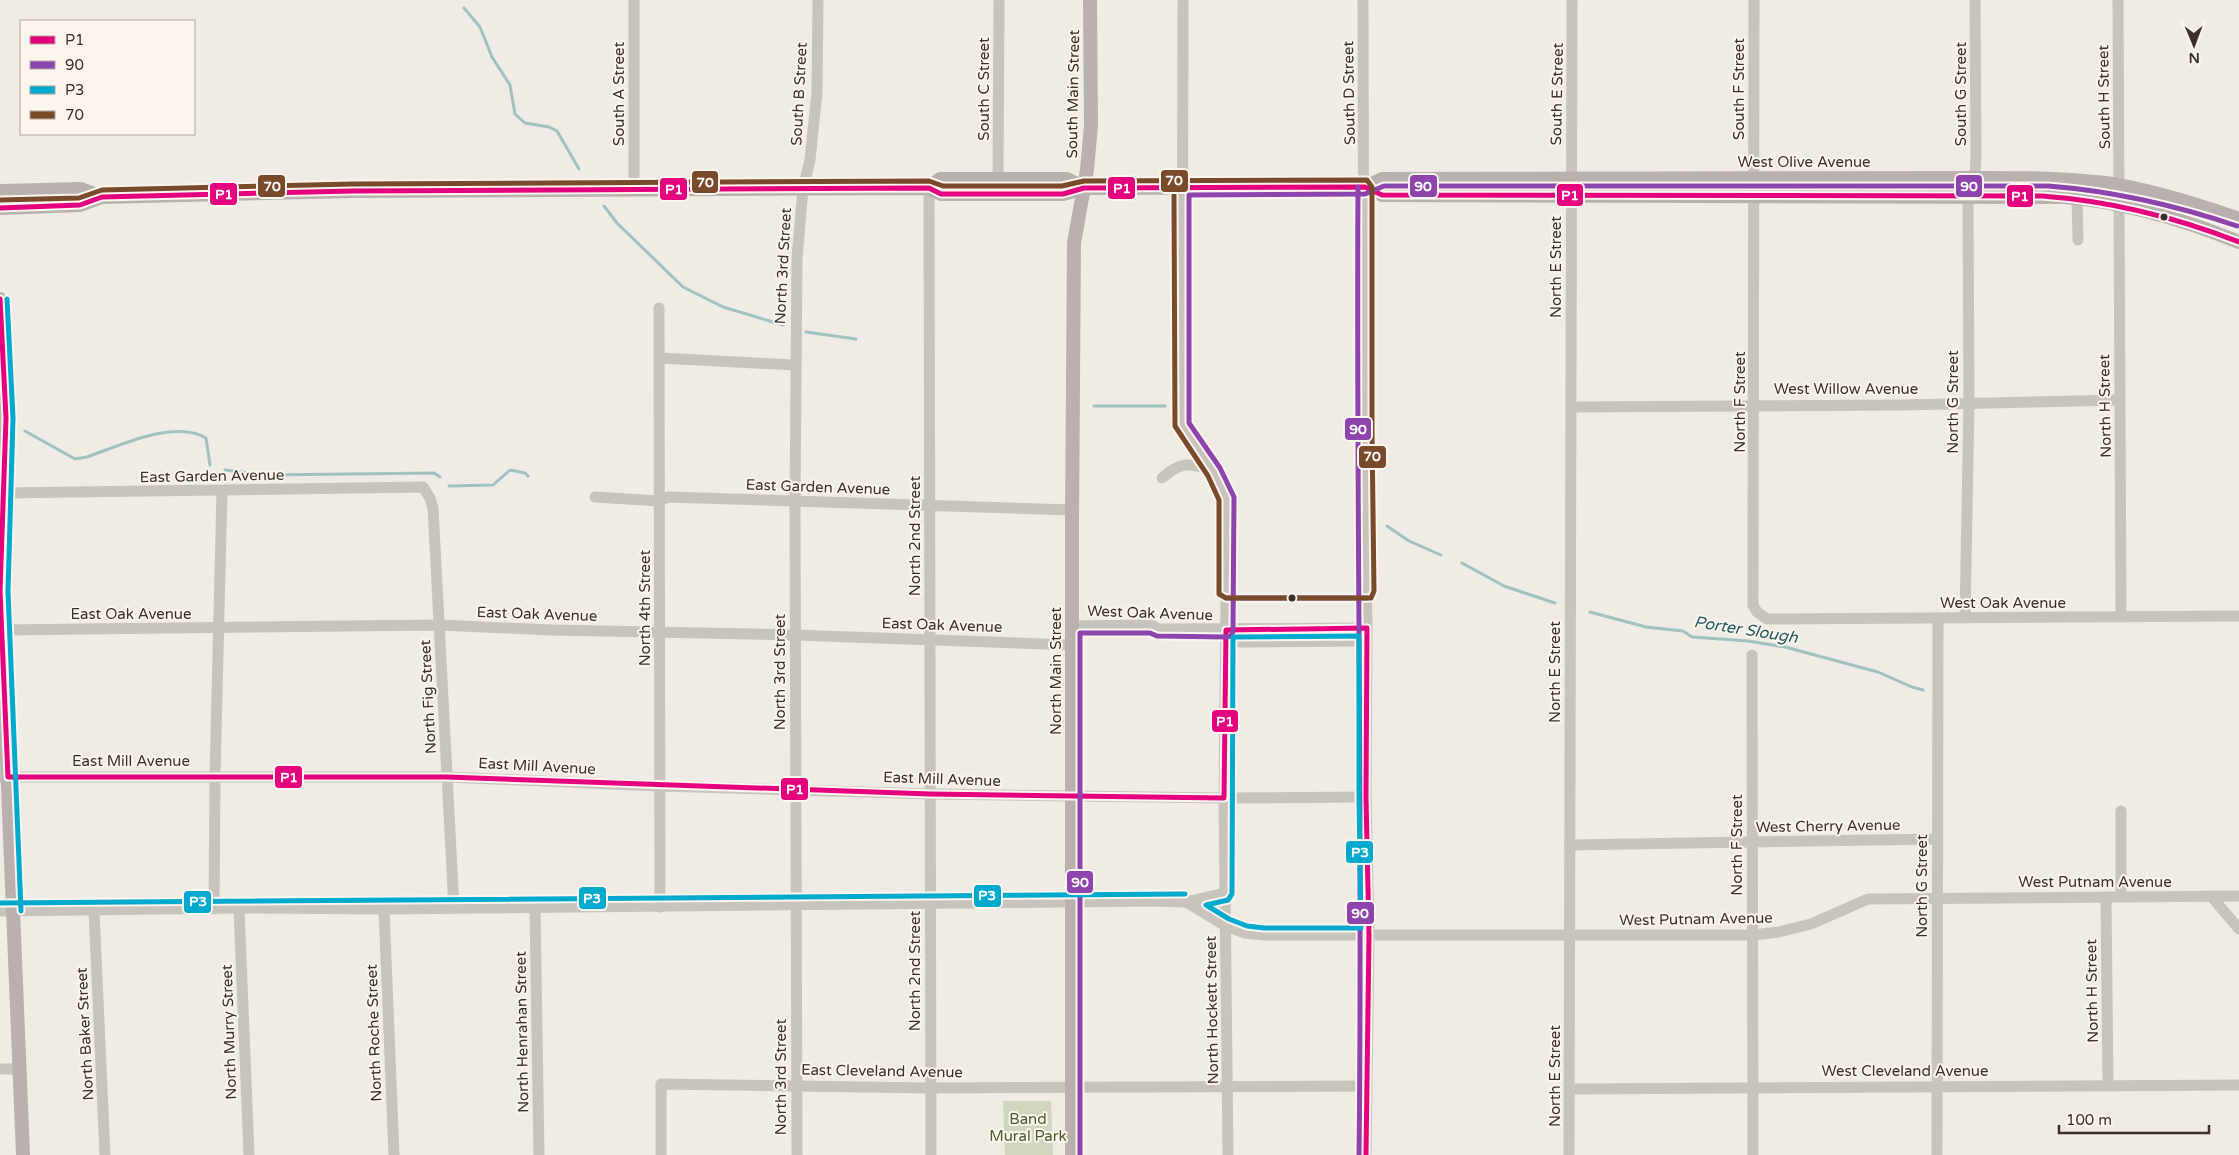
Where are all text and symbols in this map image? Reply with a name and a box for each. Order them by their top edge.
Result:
legend [20,20,195,135]
north arrow [2169,20,2219,70]
street label: South Main Street [1063,29,1083,159]
text: P1 [65,31,85,49]
street label: South C Street [975,37,993,141]
street label: South F Street [1730,38,1748,140]
street label: South D Street [1339,40,1359,145]
street label: South A Street [610,42,628,146]
street label: South B Street [787,42,811,146]
street label: South E Street [1547,42,1567,145]
street label: South G Street [1952,42,1970,146]
street label: South H Street [2094,44,2114,149]
text: N [2188,49,2200,66]
text: 90 [65,56,84,74]
text: P3 [65,81,85,99]
text: 70 [65,106,84,124]
street label: West Olive Avenue [1737,153,1871,171]
line badge: 70 [1160,169,1189,193]
line badge: 70 [691,170,719,194]
text: 70 [1165,172,1183,189]
line badge: 70 [257,174,286,198]
text: 70 [696,174,714,191]
line badge: 90 [1409,174,1438,198]
line badge: 90 [1955,174,1983,198]
line badge: P1 [1107,176,1136,200]
line badge: P1 [659,177,688,201]
text: 70 [263,178,281,195]
text: 90 [1414,178,1432,195]
text: 90 [1960,178,1978,195]
text: P1 [1113,180,1131,197]
text: P1 [665,181,683,198]
line badge: P1 [209,182,238,206]
line badge: P1 [1556,183,1584,207]
line badge: P1 [2006,184,2034,208]
text: P1 [215,186,233,203]
text: P1 [1561,187,1579,204]
text: P1 [2011,188,2029,205]
street label: North 3rd Street [771,207,795,325]
unlabelled marker [2159,212,2169,222]
street label: North E Street [1547,216,1565,318]
street label: North G Street [1944,350,1962,454]
street label: North F Street [1731,351,1749,453]
street label: North H Street [2095,354,2115,458]
street label: West Willow Avenue [1774,380,1918,398]
line badge: 90 [1344,417,1372,441]
text: 90 [1349,421,1367,438]
line badge: 70 [1358,445,1387,469]
text: 70 [1363,448,1381,465]
street label: East Garden Avenue [140,466,284,486]
street label: East Garden Avenue [745,475,891,499]
street label: North 2nd Street [906,476,924,596]
street label: North 4th Street [636,549,654,666]
unlabelled marker [1287,593,1297,603]
street label: West Oak Avenue [1940,594,2066,612]
street label: West Oak Avenue [1087,602,1213,624]
street label: East Oak Avenue [476,603,598,625]
street label: East Oak Avenue [71,605,191,623]
street label: North Main Street [1047,607,1065,735]
water label: Porter Slough [1693,612,1800,648]
street label: North 3rd Street [771,613,789,730]
street label: East Oak Avenue [881,614,1003,636]
street label: North E Street [1546,621,1564,723]
street label: North Fig Street [416,639,440,755]
line badge: P1 [1211,709,1239,733]
text: P1 [1216,713,1234,730]
street label: East Mill Avenue [72,752,190,770]
street label: East Mill Avenue [478,754,596,778]
line badge: P1 [274,765,303,789]
street label: East Mill Avenue [883,768,1001,790]
text: P1 [280,769,298,786]
line badge: P1 [780,777,809,801]
text: P1 [786,781,804,798]
street label: North F Street [1728,794,1746,896]
street label: West Cherry Avenue [1755,816,1901,836]
street label: North G Street [1913,834,1931,938]
line badge: P3 [1345,840,1374,864]
text: P3 [1351,844,1369,861]
line badge: 90 [1066,870,1094,894]
street label: West Putnam Avenue [2018,873,2172,891]
text: 90 [1071,874,1089,891]
line badge: P3 [973,884,1002,908]
line badge: P3 [578,886,607,910]
text: P3 [978,887,996,904]
line badge: P3 [183,890,212,914]
text: P3 [583,890,601,907]
text: P3 [189,893,207,910]
line badge: 90 [1346,901,1375,925]
text: 90 [1351,905,1369,922]
street label: West Putnam Avenue [1619,909,1773,929]
street label: North 2nd Street [906,911,924,1031]
street label: North Hockett Street [1202,935,1222,1084]
street label: North H Street [2082,939,2102,1043]
street label: North Henrahan Street [512,951,532,1113]
street label: North Murry Street [218,964,240,1100]
street label: North Roche Street [363,964,385,1102]
street label: North Baker Street [73,967,97,1101]
street label: North 3rd Street [772,1018,790,1135]
street label: North E Street [1546,1025,1564,1127]
street label: East Cleveland Avenue [801,1061,963,1081]
street label: West Cleveland Avenue [1821,1062,1989,1080]
scale bar [2059,1102,2209,1134]
park label: Band Mural Park [989,1110,1067,1145]
text: 100 m [2066,1111,2112,1129]

